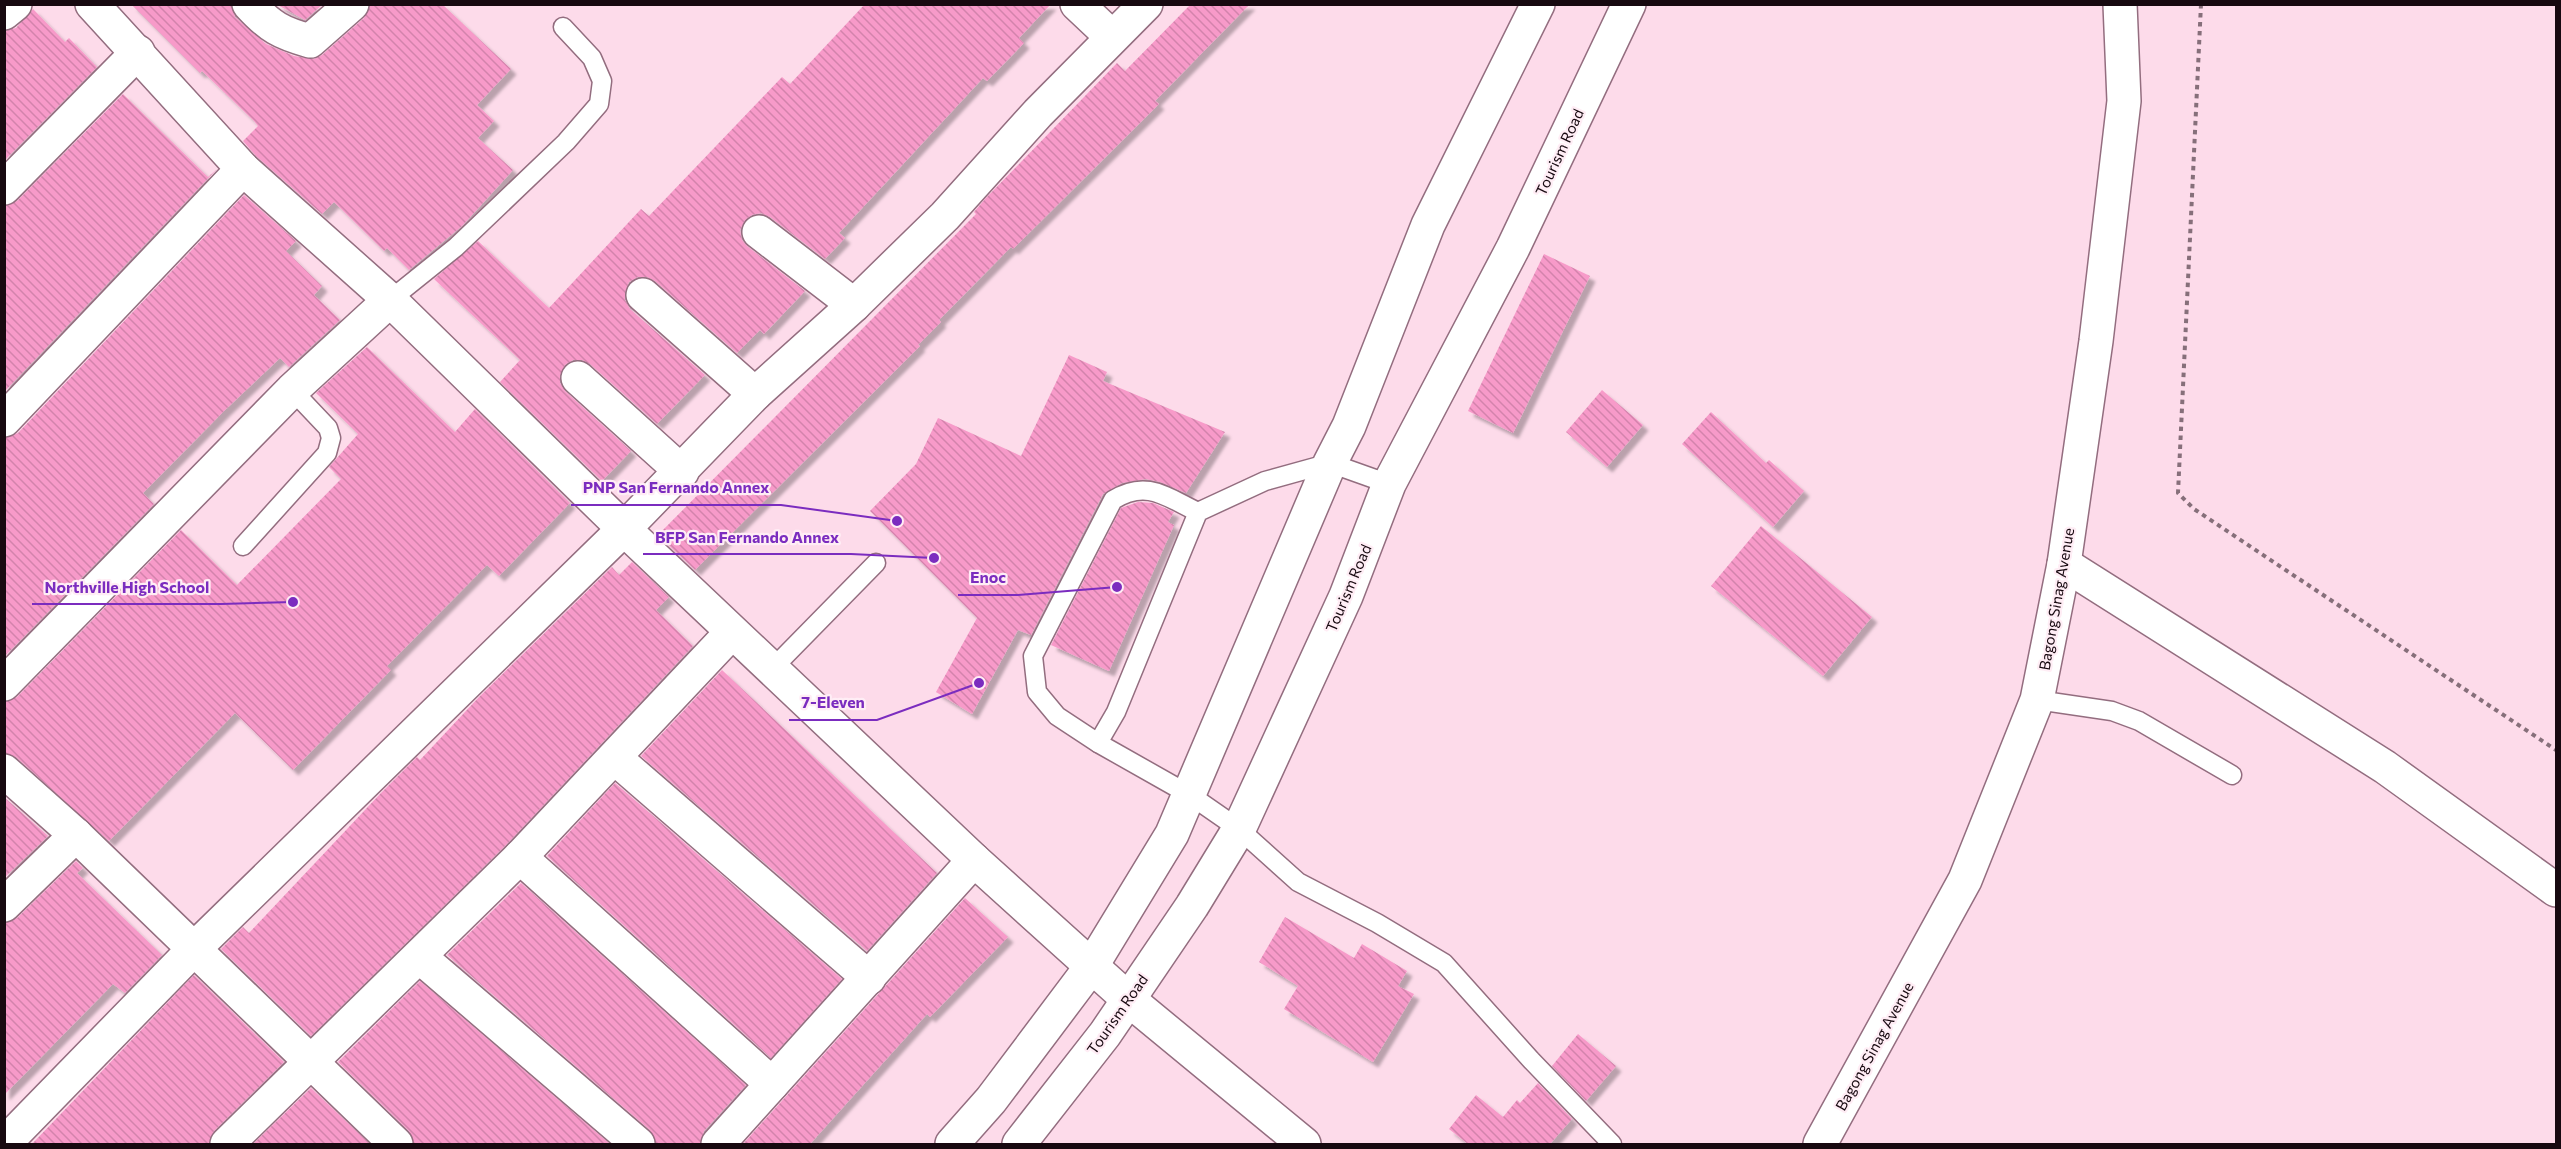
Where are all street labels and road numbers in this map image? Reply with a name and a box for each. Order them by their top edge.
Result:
street label: Tourism Road [1531,106,1587,198]
street label: Bagong Sinag Avenue [2035,526,2077,672]
street label: Tourism Road [1321,541,1375,635]
street label: Tourism Road [1083,971,1151,1057]
street label: Bagong Sinag Avenue [1831,979,1917,1113]

